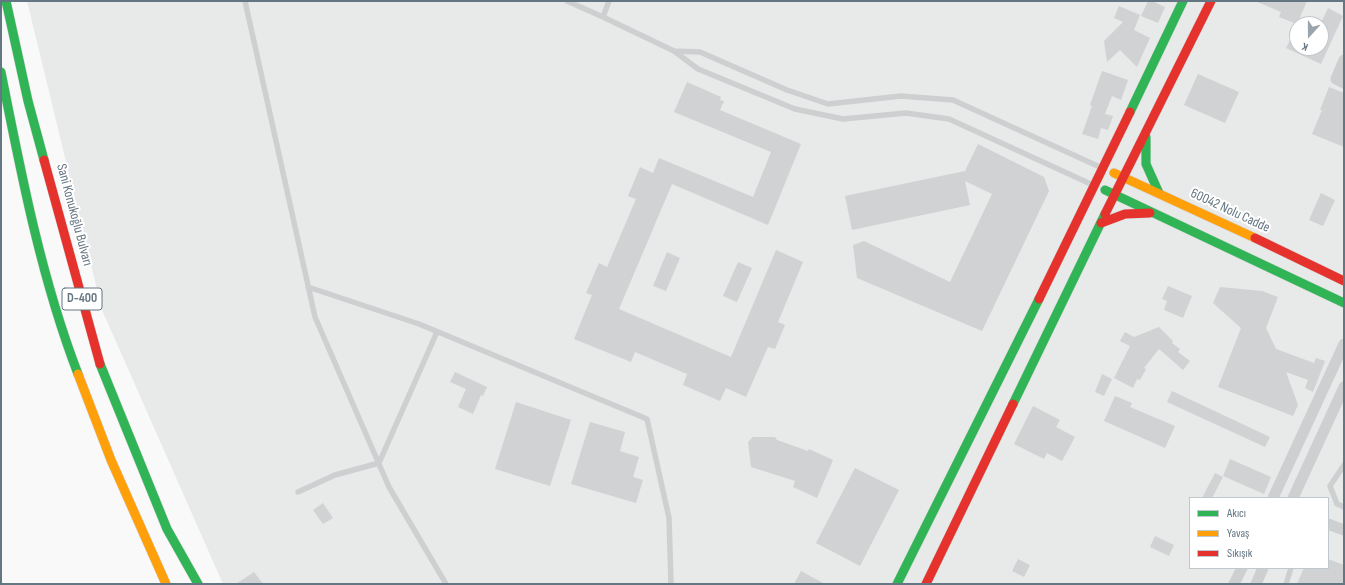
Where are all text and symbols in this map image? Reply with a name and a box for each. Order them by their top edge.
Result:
north arrow [1289,16,1329,56]
text: K [1300,40,1310,54]
street label: Sani Konukoğlu Bulvarı [52,162,96,268]
street label: 60042 Nolu Cadde [1188,185,1272,237]
road number: D-400 [62,288,102,310]
legend [1189,497,1329,569]
text: Akıcı [1227,506,1246,521]
text: Yavaş [1227,526,1249,541]
text: Sıkışık [1227,546,1252,561]

